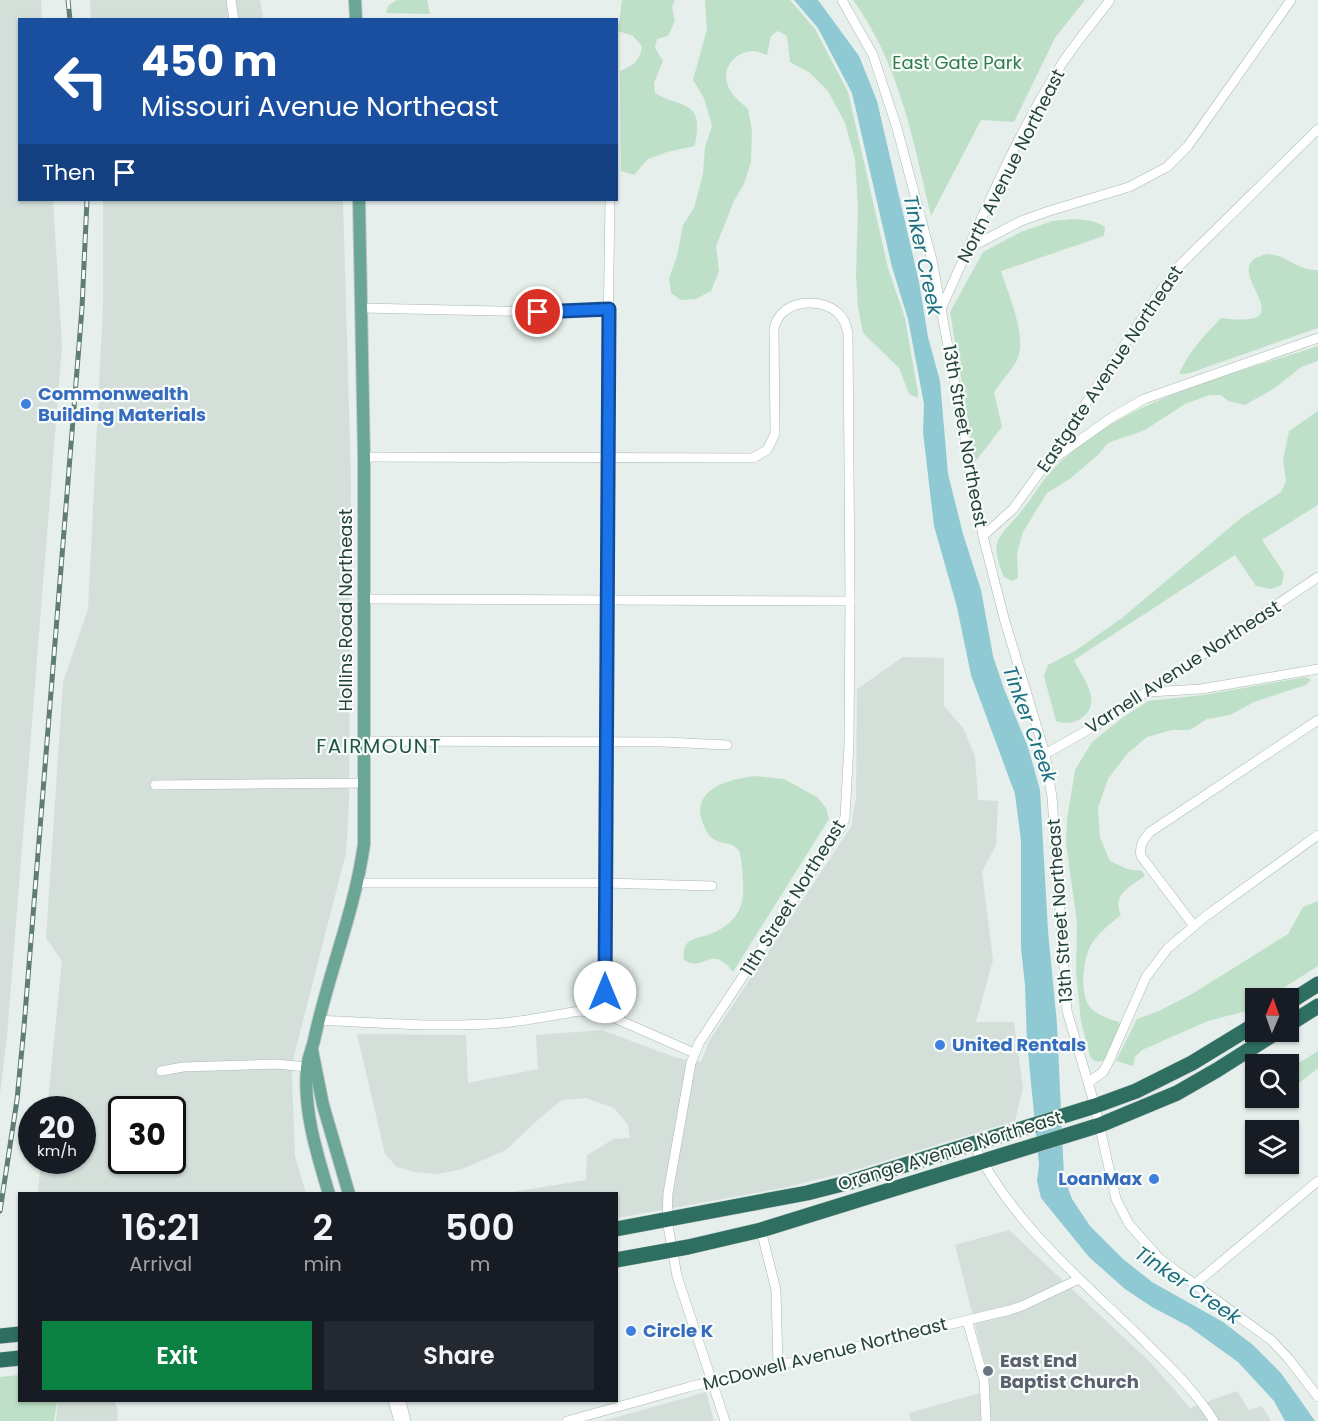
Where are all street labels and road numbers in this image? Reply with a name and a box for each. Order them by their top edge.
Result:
street label: North Avenue Northeast [951,65,1070,267]
street label: Eastgate Avenue Northeast [1031,260,1188,477]
street label: 13th Street Northeast [937,343,994,529]
street label: Hollins Road Northeast [333,509,358,711]
street label: Varnell Avenue Northeast [1080,594,1285,739]
street label: 11th Street Northeast [734,815,851,981]
street label: 13th Street Northeast [1041,818,1078,1004]
street label: Orange Avenue Northeast [835,1104,1065,1197]
street label: McDowell Avenue Northeast [700,1311,950,1396]

